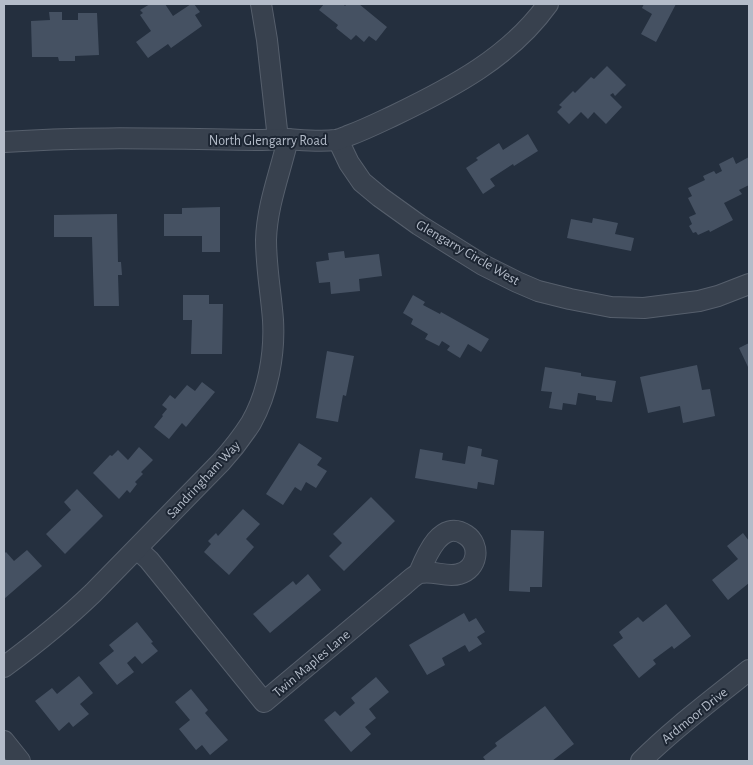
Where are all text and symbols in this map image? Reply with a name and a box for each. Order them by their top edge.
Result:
street label: North Glengarry Road [209,134,327,148]
street label: Glengarry Circle West [413,218,522,288]
street label: Sandringham Way [164,438,243,521]
street label: Twin Maples Lane [270,628,353,700]
street label: Ardmoor Drive [659,685,730,747]

